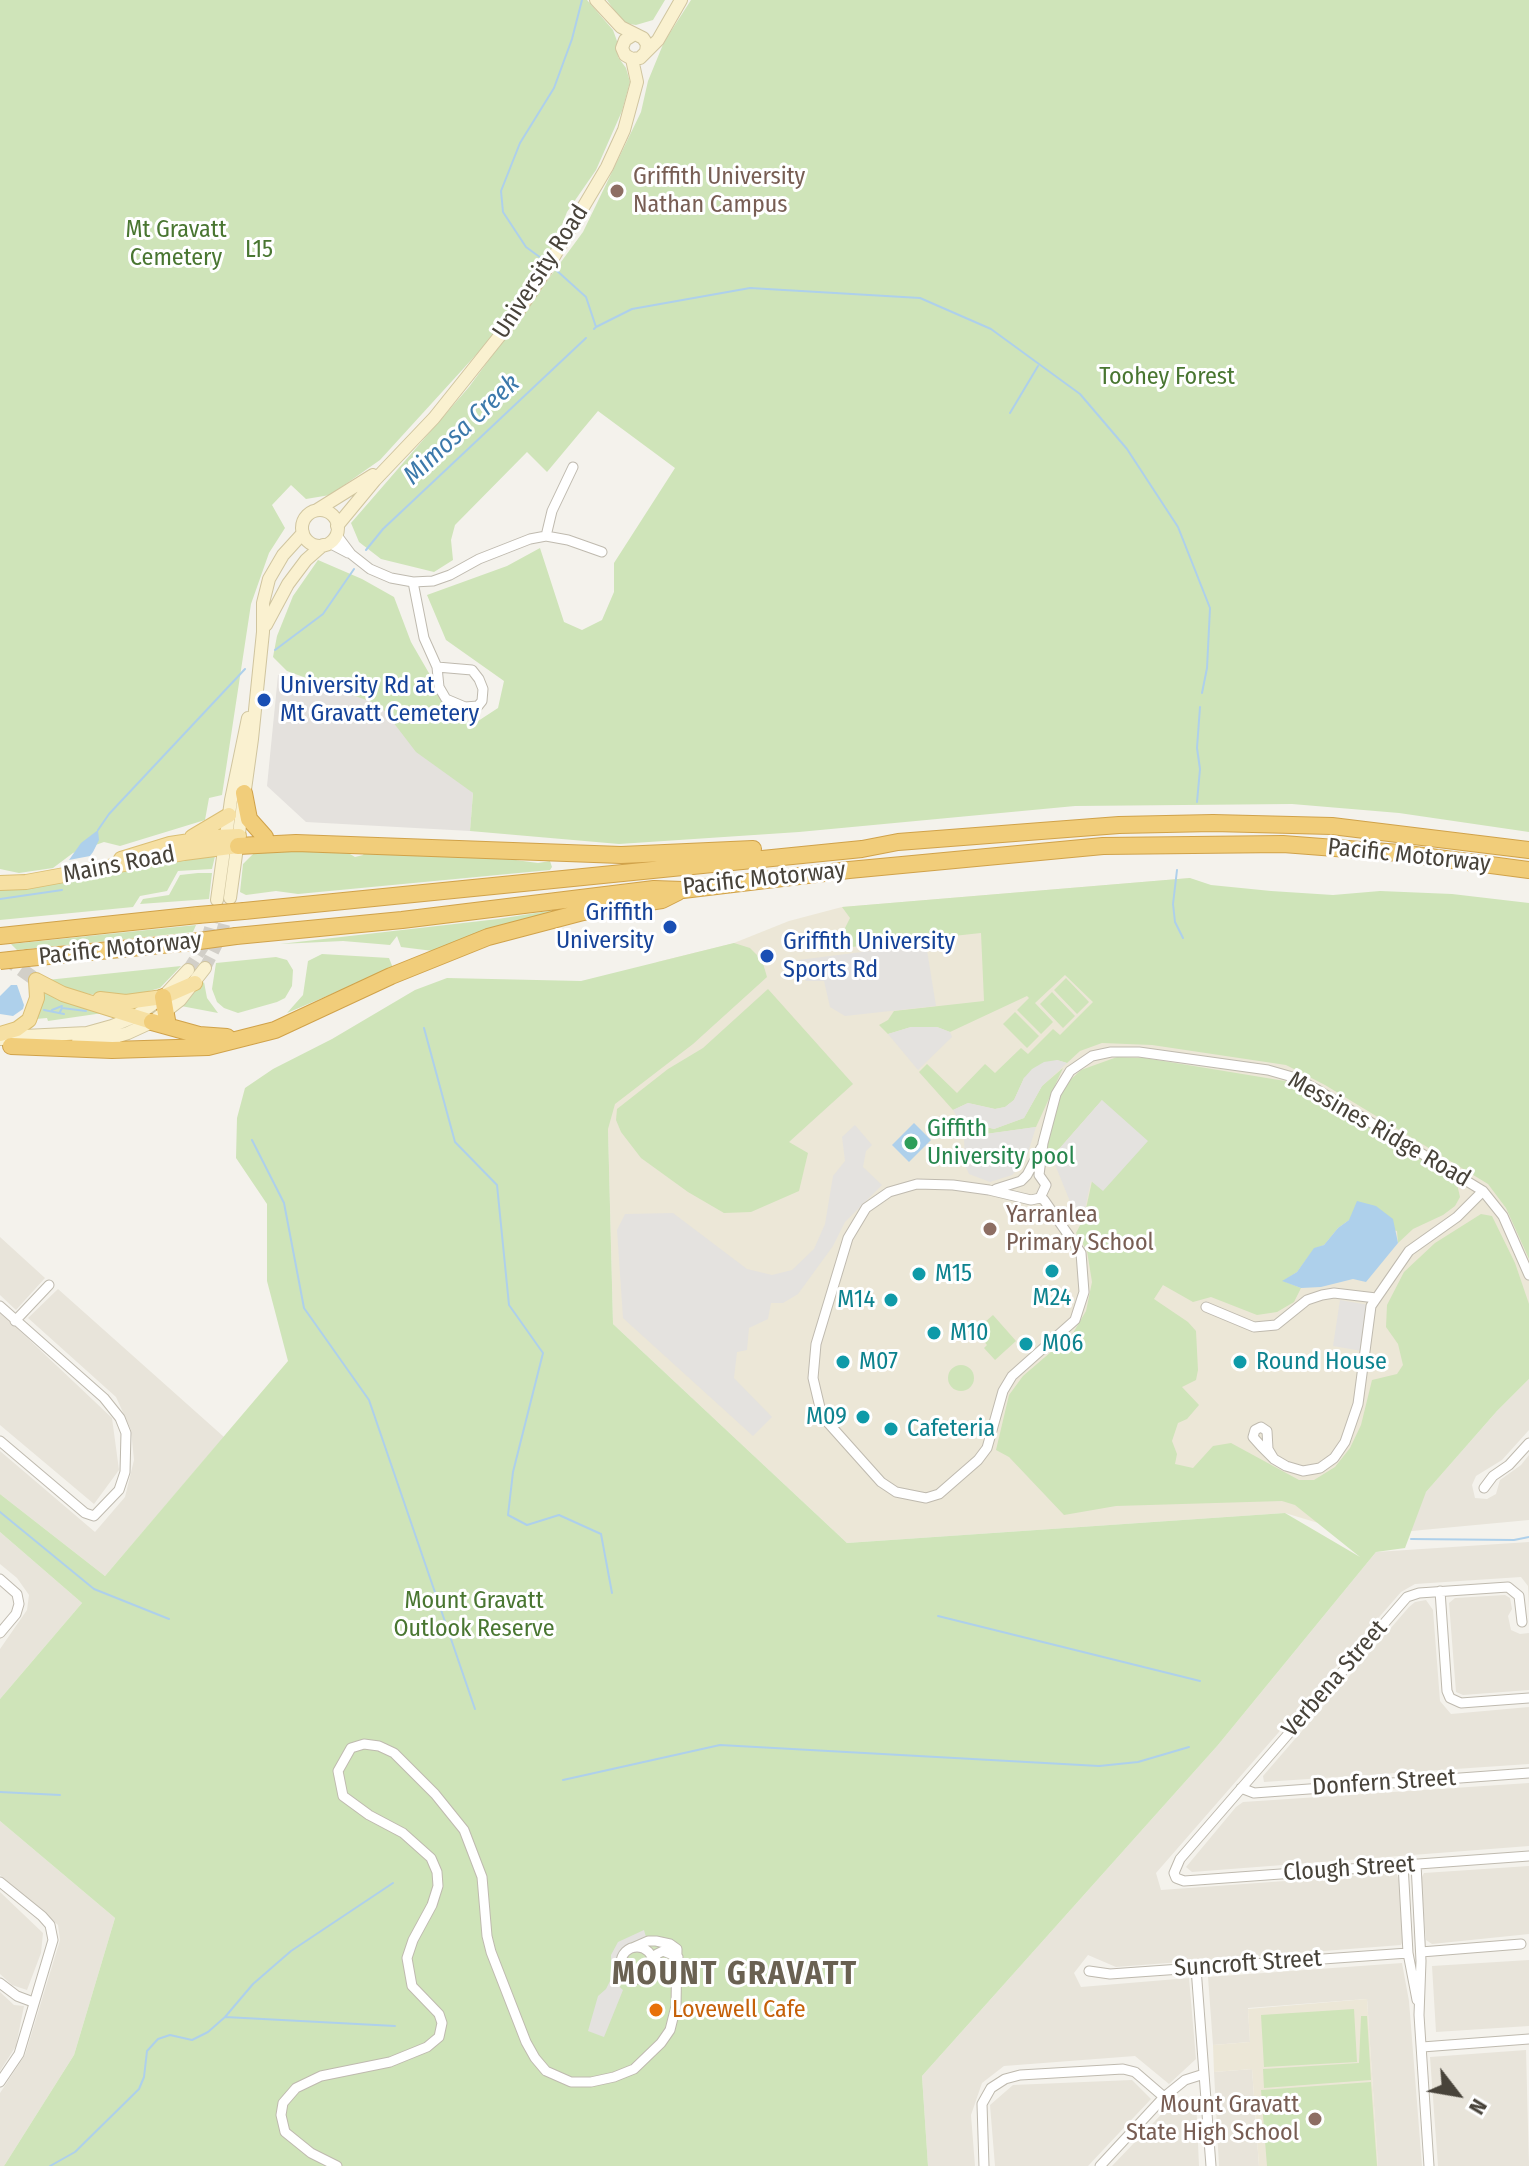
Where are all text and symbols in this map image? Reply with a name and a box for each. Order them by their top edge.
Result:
place label: Griffith University Nathan Campus [633,163,805,219]
marker: Griffith University Nathan Campus [608,182,626,200]
street label: University Road [487,200,595,344]
park label: Mt Gravatt Cemetery [125,216,227,272]
park label: L15 [245,236,273,264]
park label: Toohey Forest [1099,363,1235,391]
water label: Mimosa Creek [397,368,527,492]
place label: University Rd at Mt Gravatt Cemetery [280,672,479,728]
marker: University Rd at Mt Gravatt Cemetery [255,691,273,709]
street label: Pacific Motorway [1326,833,1492,879]
street label: Mains Road [61,840,177,890]
street label: Pacific Motorway [681,856,847,902]
place label: Griffith University [556,899,654,955]
marker: Griffith University [661,918,679,936]
street label: Pacific Motorway [37,926,203,972]
place label: Griffith University Sports Rd [783,928,955,984]
marker: Griffith University Sports Rd [758,947,776,965]
street label: Messines Ridge Road [1283,1066,1475,1194]
place label: Giffith University pool [927,1115,1075,1171]
marker: Giffith University pool [902,1134,920,1152]
place label: Yarranlea Primary School [1006,1201,1154,1257]
marker: Yarranlea Primary School [981,1220,999,1238]
place label: M15 [935,1260,972,1288]
marker: M24 [1043,1262,1061,1280]
marker: M15 [910,1265,928,1283]
place label: M24 [1033,1284,1071,1312]
place label: M14 [837,1286,875,1314]
marker: M14 [882,1291,900,1309]
place label: M10 [950,1319,989,1347]
marker: M10 [925,1324,943,1342]
place label: M06 [1042,1330,1083,1358]
marker: M06 [1017,1335,1035,1353]
place label: M07 [859,1348,898,1376]
place label: Round House [1256,1348,1387,1376]
marker: M07 [834,1353,852,1371]
marker: Round House [1231,1353,1249,1371]
place label: M09 [806,1403,847,1431]
marker: M09 [854,1408,872,1426]
place label: Cafeteria [907,1415,995,1443]
marker: Cafeteria [882,1420,900,1438]
park label: Mount Gravatt Outlook Reserve [393,1587,555,1643]
street label: Verbena Street [1276,1615,1394,1743]
street label: Donfern Street [1311,1764,1457,1802]
street label: Clough Street [1282,1850,1416,1888]
street label: Suncroft Street [1173,1944,1323,1984]
district label: MOUNT GRAVATT [612,1956,858,1994]
place label: Lovewell Cafe [672,1996,806,2024]
marker: Lovewell Cafe [647,2001,665,2019]
north arrow [1417,2054,1497,2134]
place label: Mount Gravatt State High School [1126,2091,1299,2147]
text: N [1463,2094,1493,2119]
marker: Mount Gravatt State High School [1306,2110,1324,2128]

